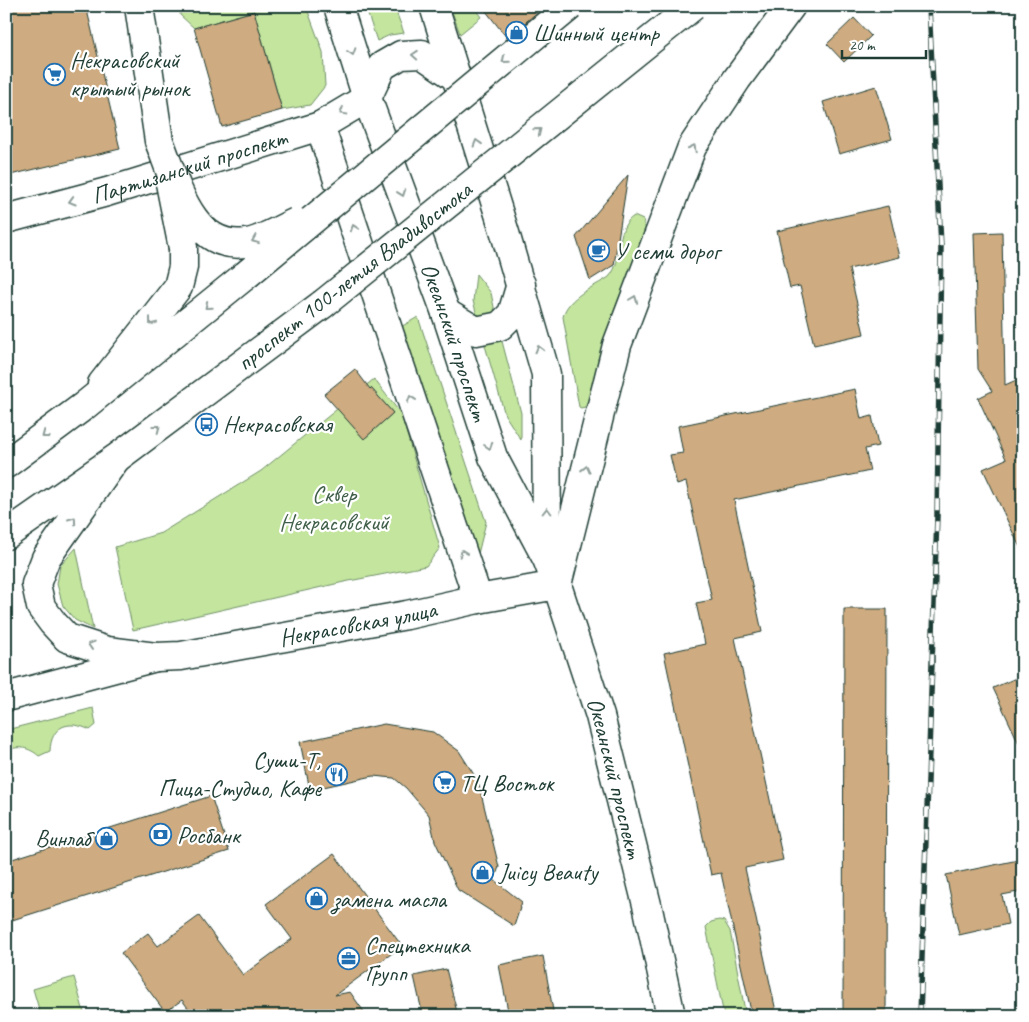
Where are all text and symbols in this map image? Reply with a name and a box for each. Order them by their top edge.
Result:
place label: Шинный центр [533,18,660,48]
shop icon: Шинный центр [505,21,529,45]
scale bar [842,28,925,60]
text: 20 m [849,36,876,55]
place label: Некрасовский крытый рынок [70,45,191,103]
one-way arrow [347,48,357,56]
one-way arrow [410,50,418,61]
one-way arrow [502,54,511,62]
supermarket icon: Некрасовский крытый рынок [42,62,66,86]
one-way arrow [340,106,349,116]
street label: Партизанский проспект [89,122,292,210]
one-way arrow [532,128,541,136]
one-way arrow [473,139,483,148]
one-way arrow [687,144,697,153]
street label: проспект 100-летия Владивостока [230,174,479,377]
one-way arrow [396,188,406,197]
one-way arrow [69,196,77,206]
one-way arrow [350,225,360,233]
one-way arrow [251,234,260,244]
place label: У семи дорог [614,236,723,266]
cafe icon: У семи дорог [586,239,610,263]
street label: Океанский проспект [414,259,496,426]
one-way arrow [628,295,638,304]
one-way arrow [205,300,214,309]
one-way arrow [149,316,157,325]
one-way arrow [534,345,545,353]
one-way arrow [407,395,417,404]
place label: Некрасовская [223,409,333,439]
bus stop icon: Некрасовская [195,412,219,436]
one-way arrow [151,425,161,434]
one-way arrow [41,429,51,438]
one-way arrow [483,441,493,450]
one-way arrow [580,465,591,474]
park label: Сквер Некрасовский [279,479,391,537]
one-way arrow [542,506,552,514]
one-way arrow [67,516,76,526]
one-way arrow [459,550,469,558]
street label: Некрасовская улица [277,594,440,653]
one-way arrow [87,641,95,651]
street label: Океанский проспект [580,693,650,862]
place label: Суши-Т, Пица-Студио, Кафе [159,745,323,803]
restaurant icon: Суши-Т, Пица-Студио, Кафе [325,762,349,786]
place label: ТЦ Восток [460,768,556,798]
supermarket icon: ТЦ Восток [432,771,456,795]
place label: Росбанк [177,820,242,850]
place label: Винлаб [35,823,95,853]
bank icon: Росбанк [149,823,173,847]
shop icon: Винлаб [94,826,118,850]
place label: Juicy Beauty [498,857,599,887]
shop icon: Juicy Beauty [471,860,495,884]
place label: замена масла [330,884,448,915]
shop icon: замена масла [305,887,329,911]
place label: Спецтехника Групп [365,930,471,988]
office icon: Спецтехника Групп [337,947,361,971]

